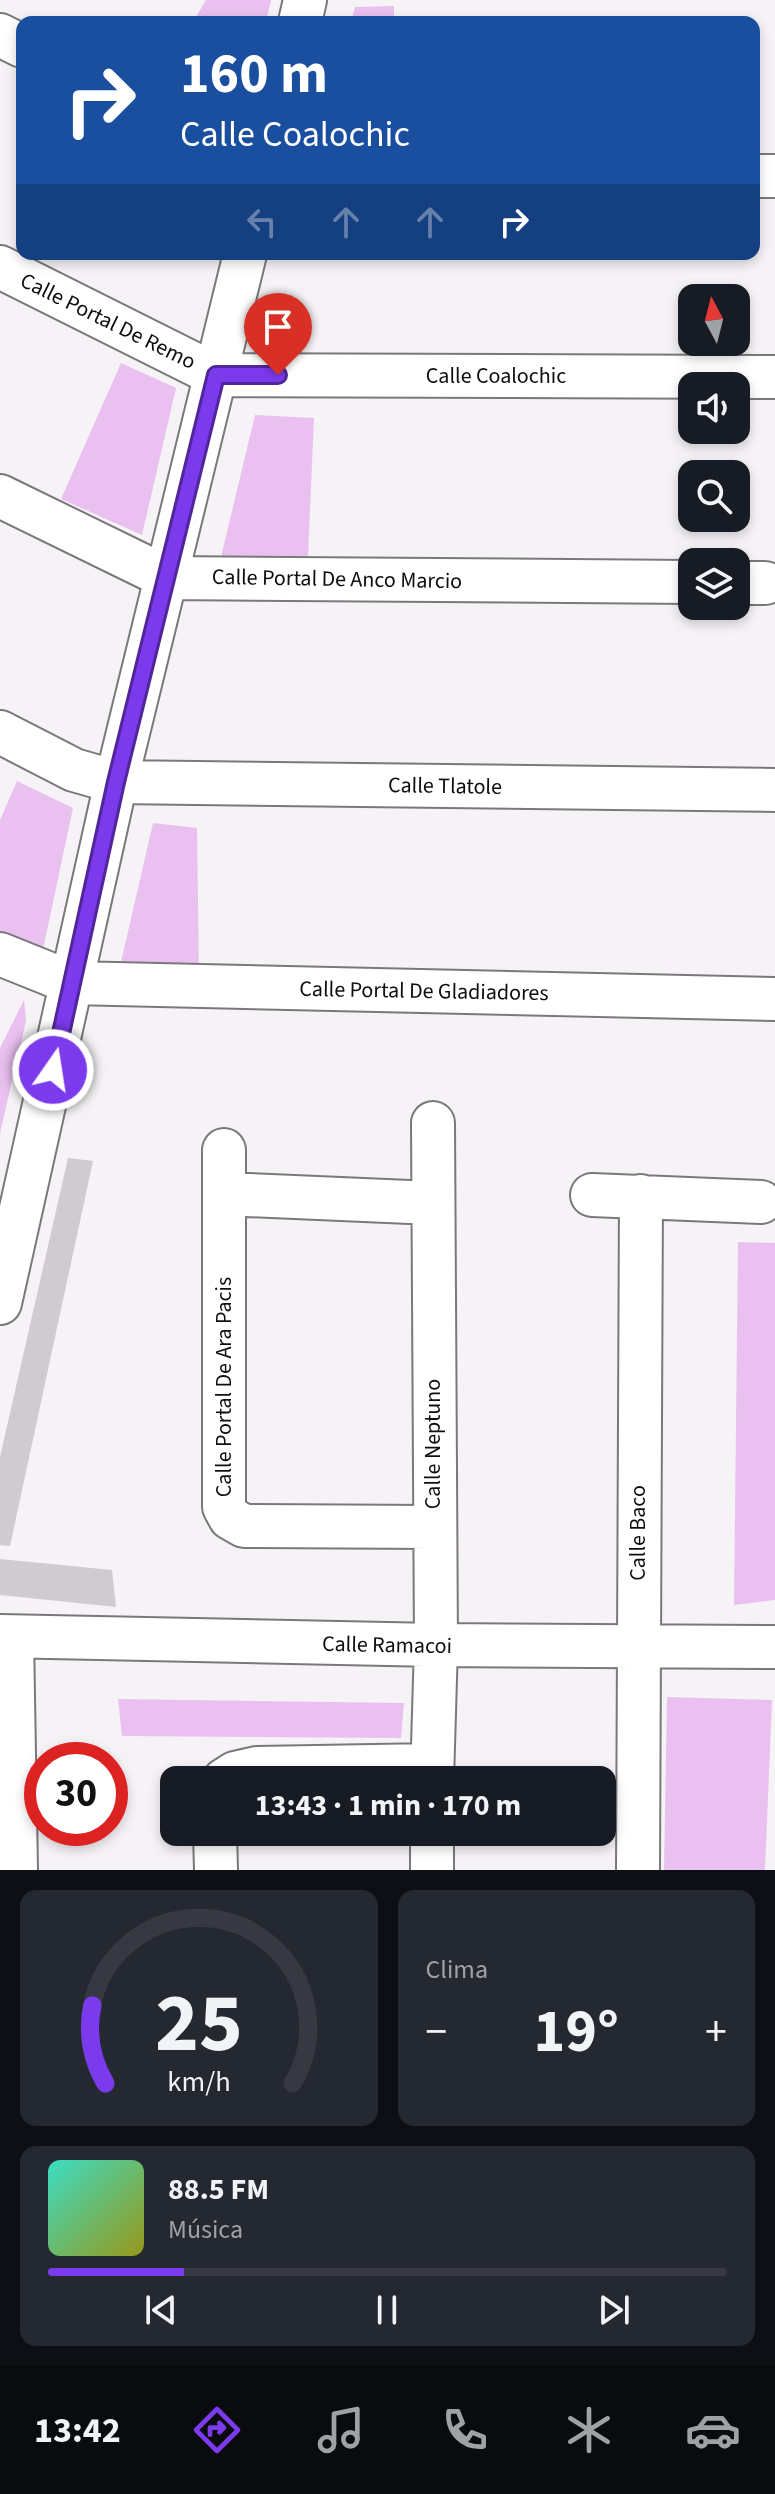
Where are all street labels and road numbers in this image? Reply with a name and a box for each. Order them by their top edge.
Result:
street label: Calle Portal De Remo [15,265,201,377]
street label: Calle Coalochic [426,360,566,392]
street label: Calle Portal De Anco Marcio [212,561,462,597]
street label: Calle Tlatole [388,769,502,803]
street label: Calle Portal De Gladiadores [299,973,549,1009]
street label: Calle Portal De Ara Pacis [208,1277,240,1497]
street label: Calle Neptuno [417,1379,449,1509]
street label: Calle Baco [622,1485,654,1581]
street label: Calle Ramacoi [322,1628,452,1662]

